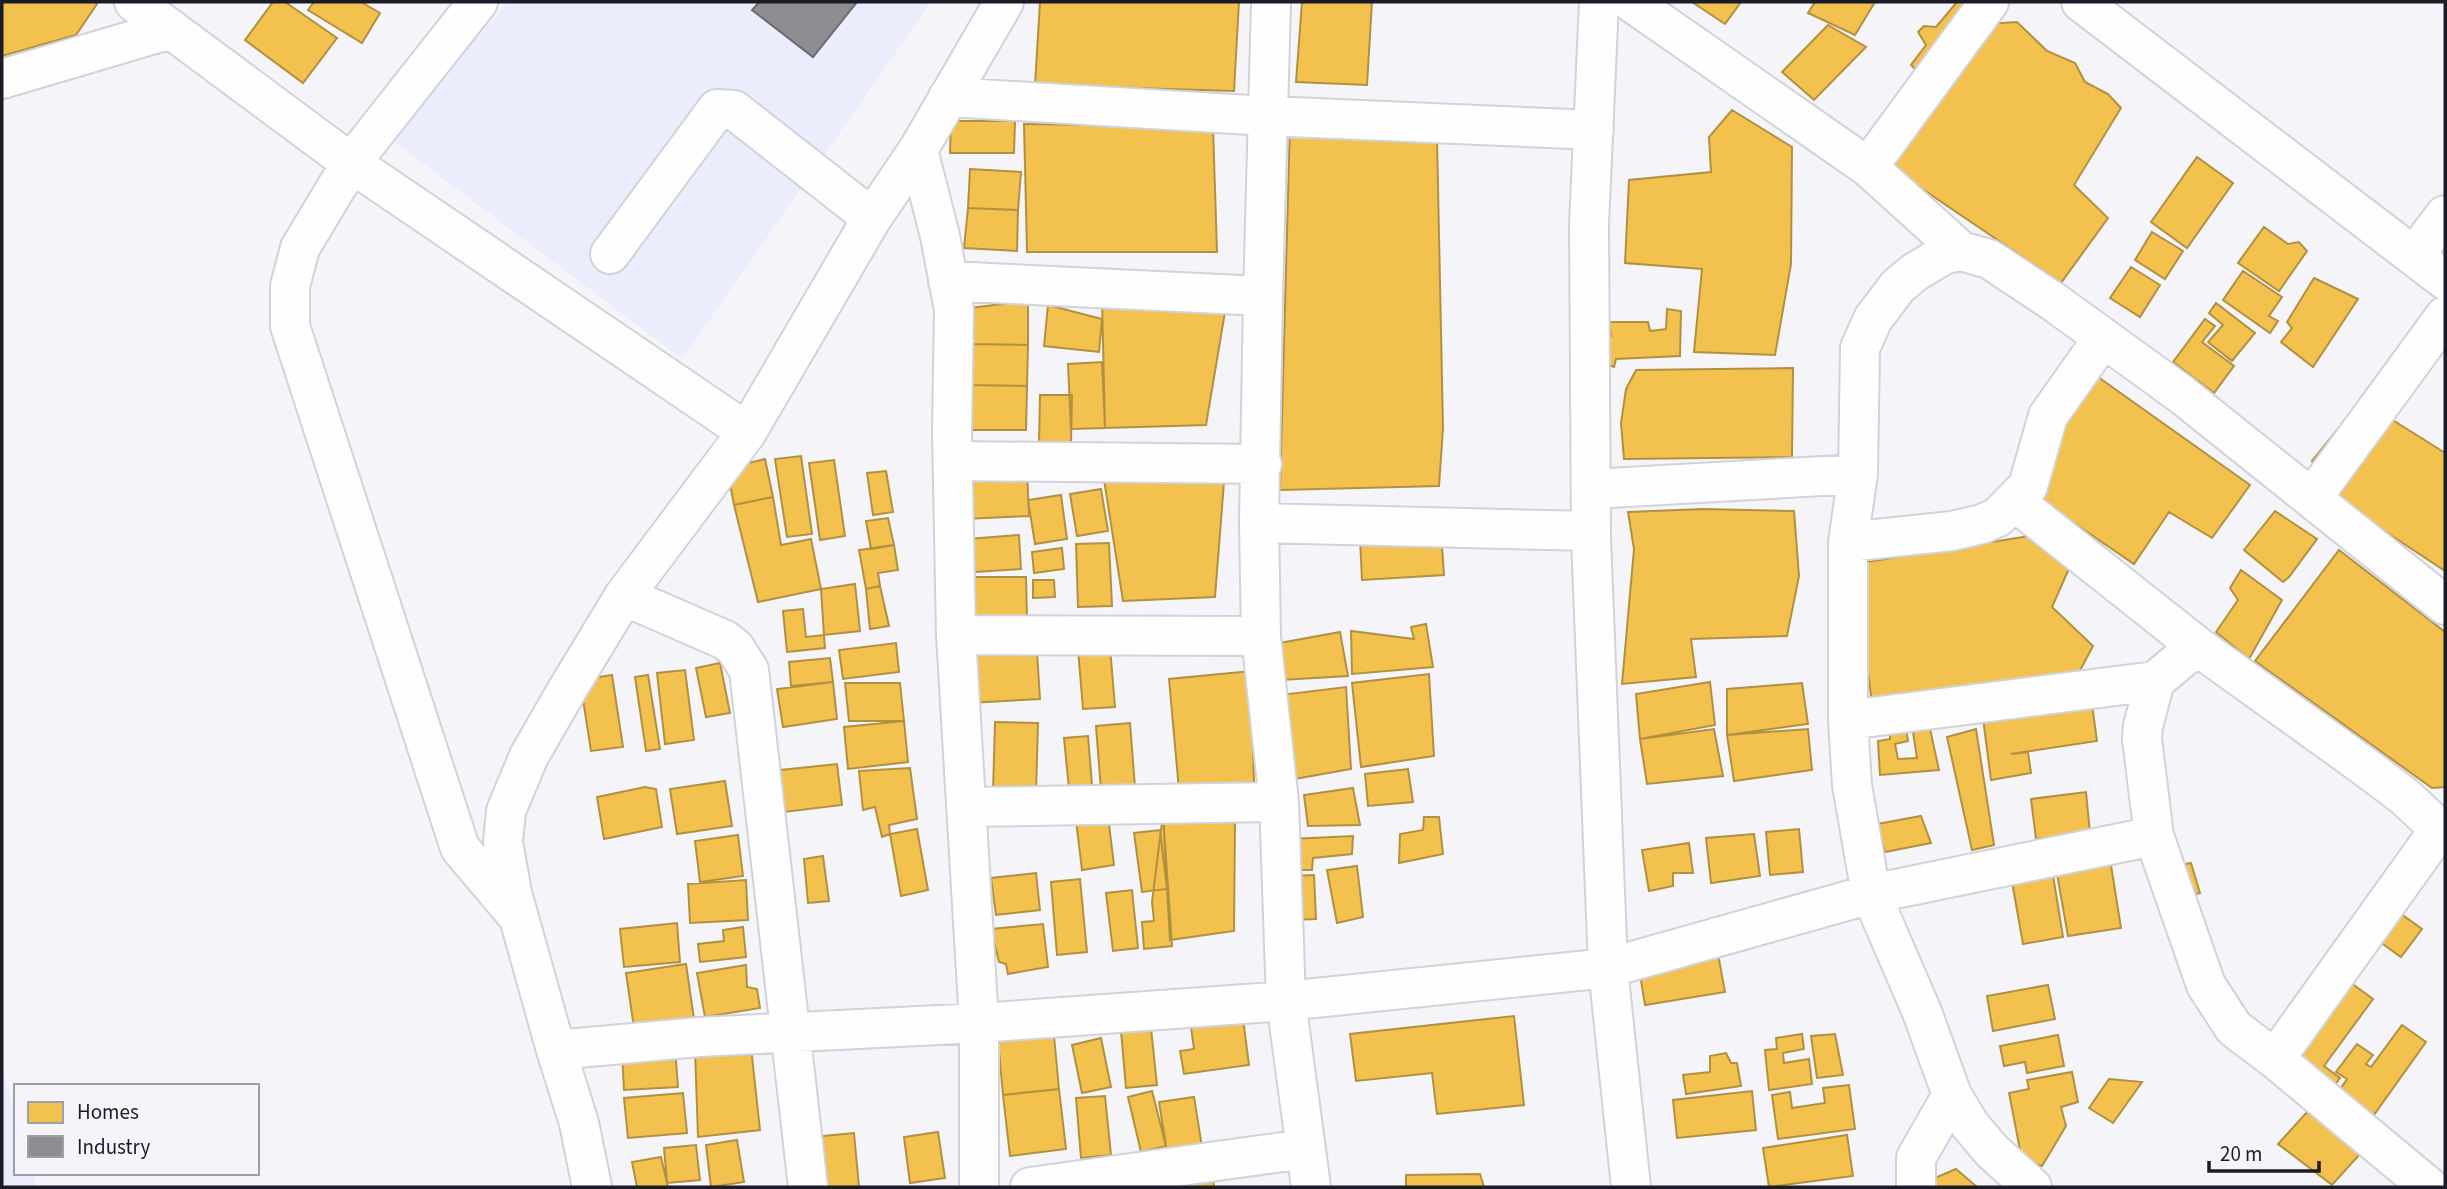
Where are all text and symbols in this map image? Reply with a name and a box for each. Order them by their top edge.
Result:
legend [14,1084,259,1175]
text: Homes [77,1097,139,1127]
scale bar [2209,1130,2319,1174]
text: Industry [77,1132,150,1162]
text: 20 m [2220,1139,2262,1169]

